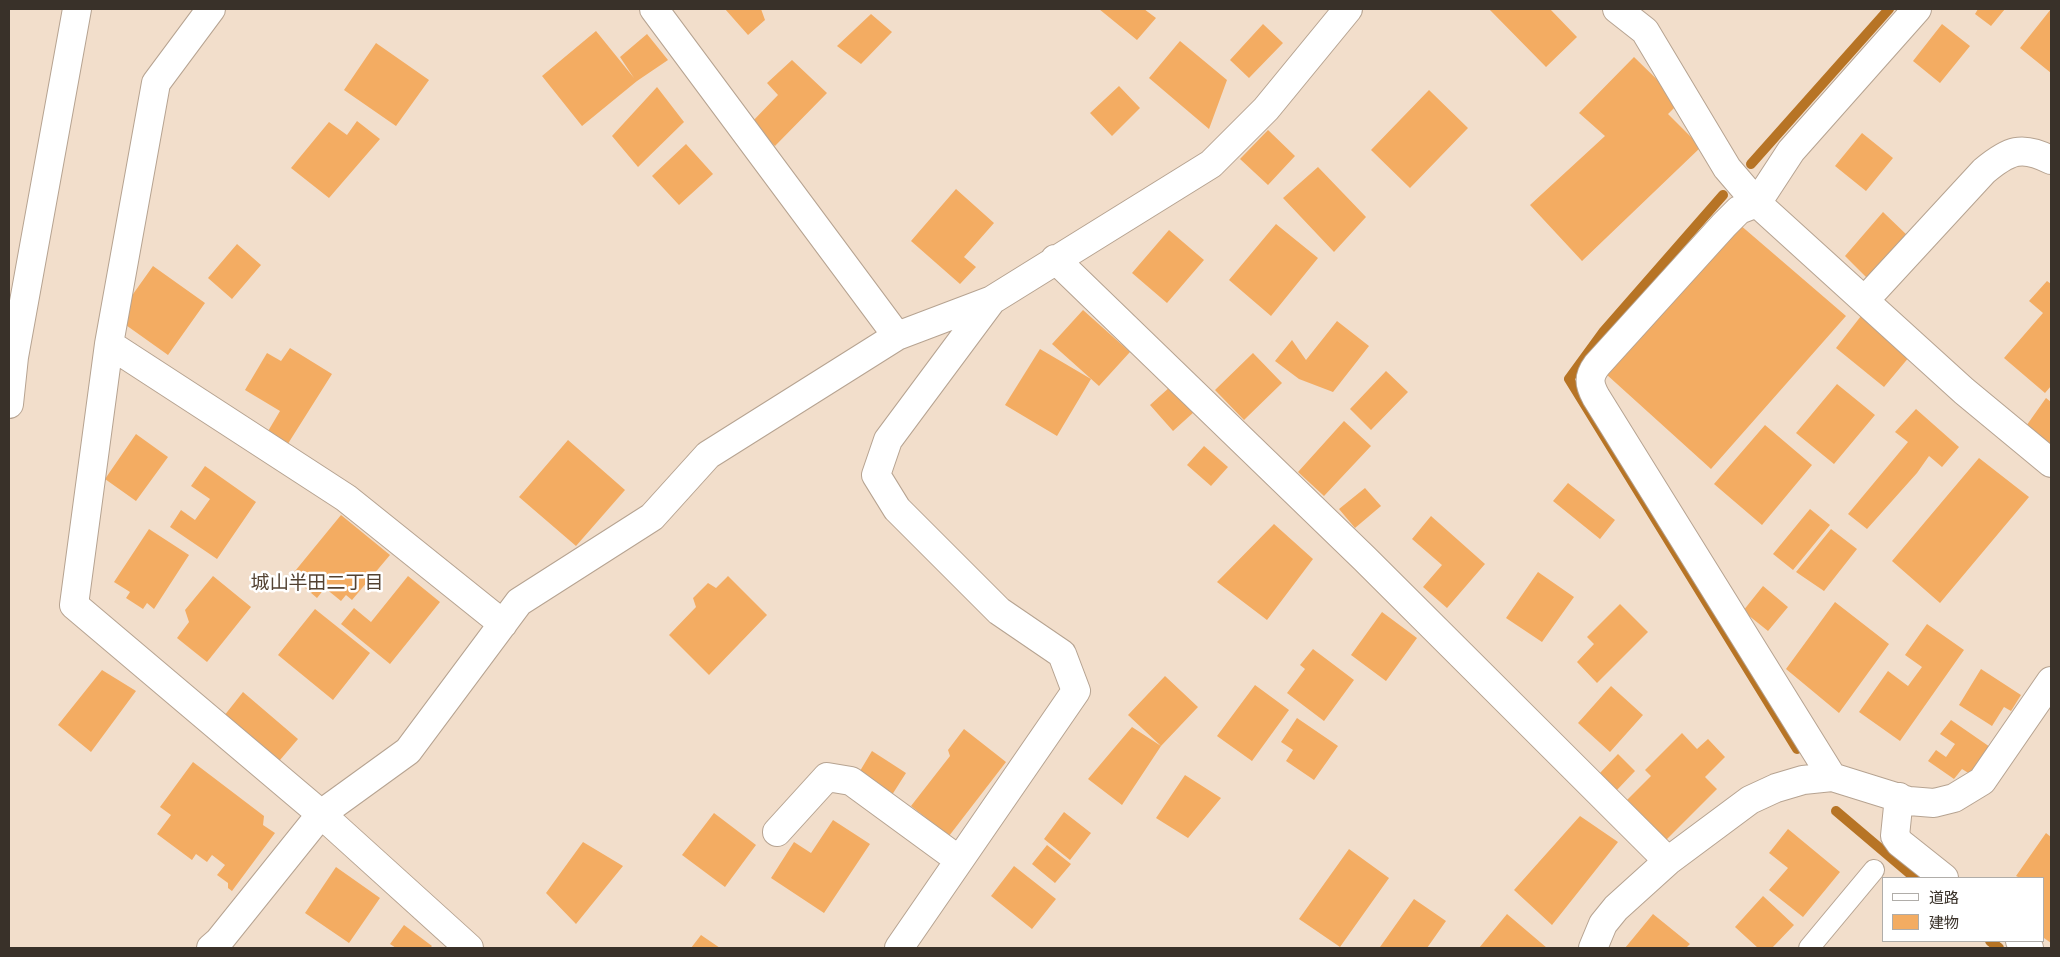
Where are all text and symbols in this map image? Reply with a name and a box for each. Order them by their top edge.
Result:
district label: 城山半田二丁目 [251,572,383,594]
legend [1882,877,2045,942]
text: 道路 [1929,888,1959,907]
text: 建物 [1929,913,1959,932]

